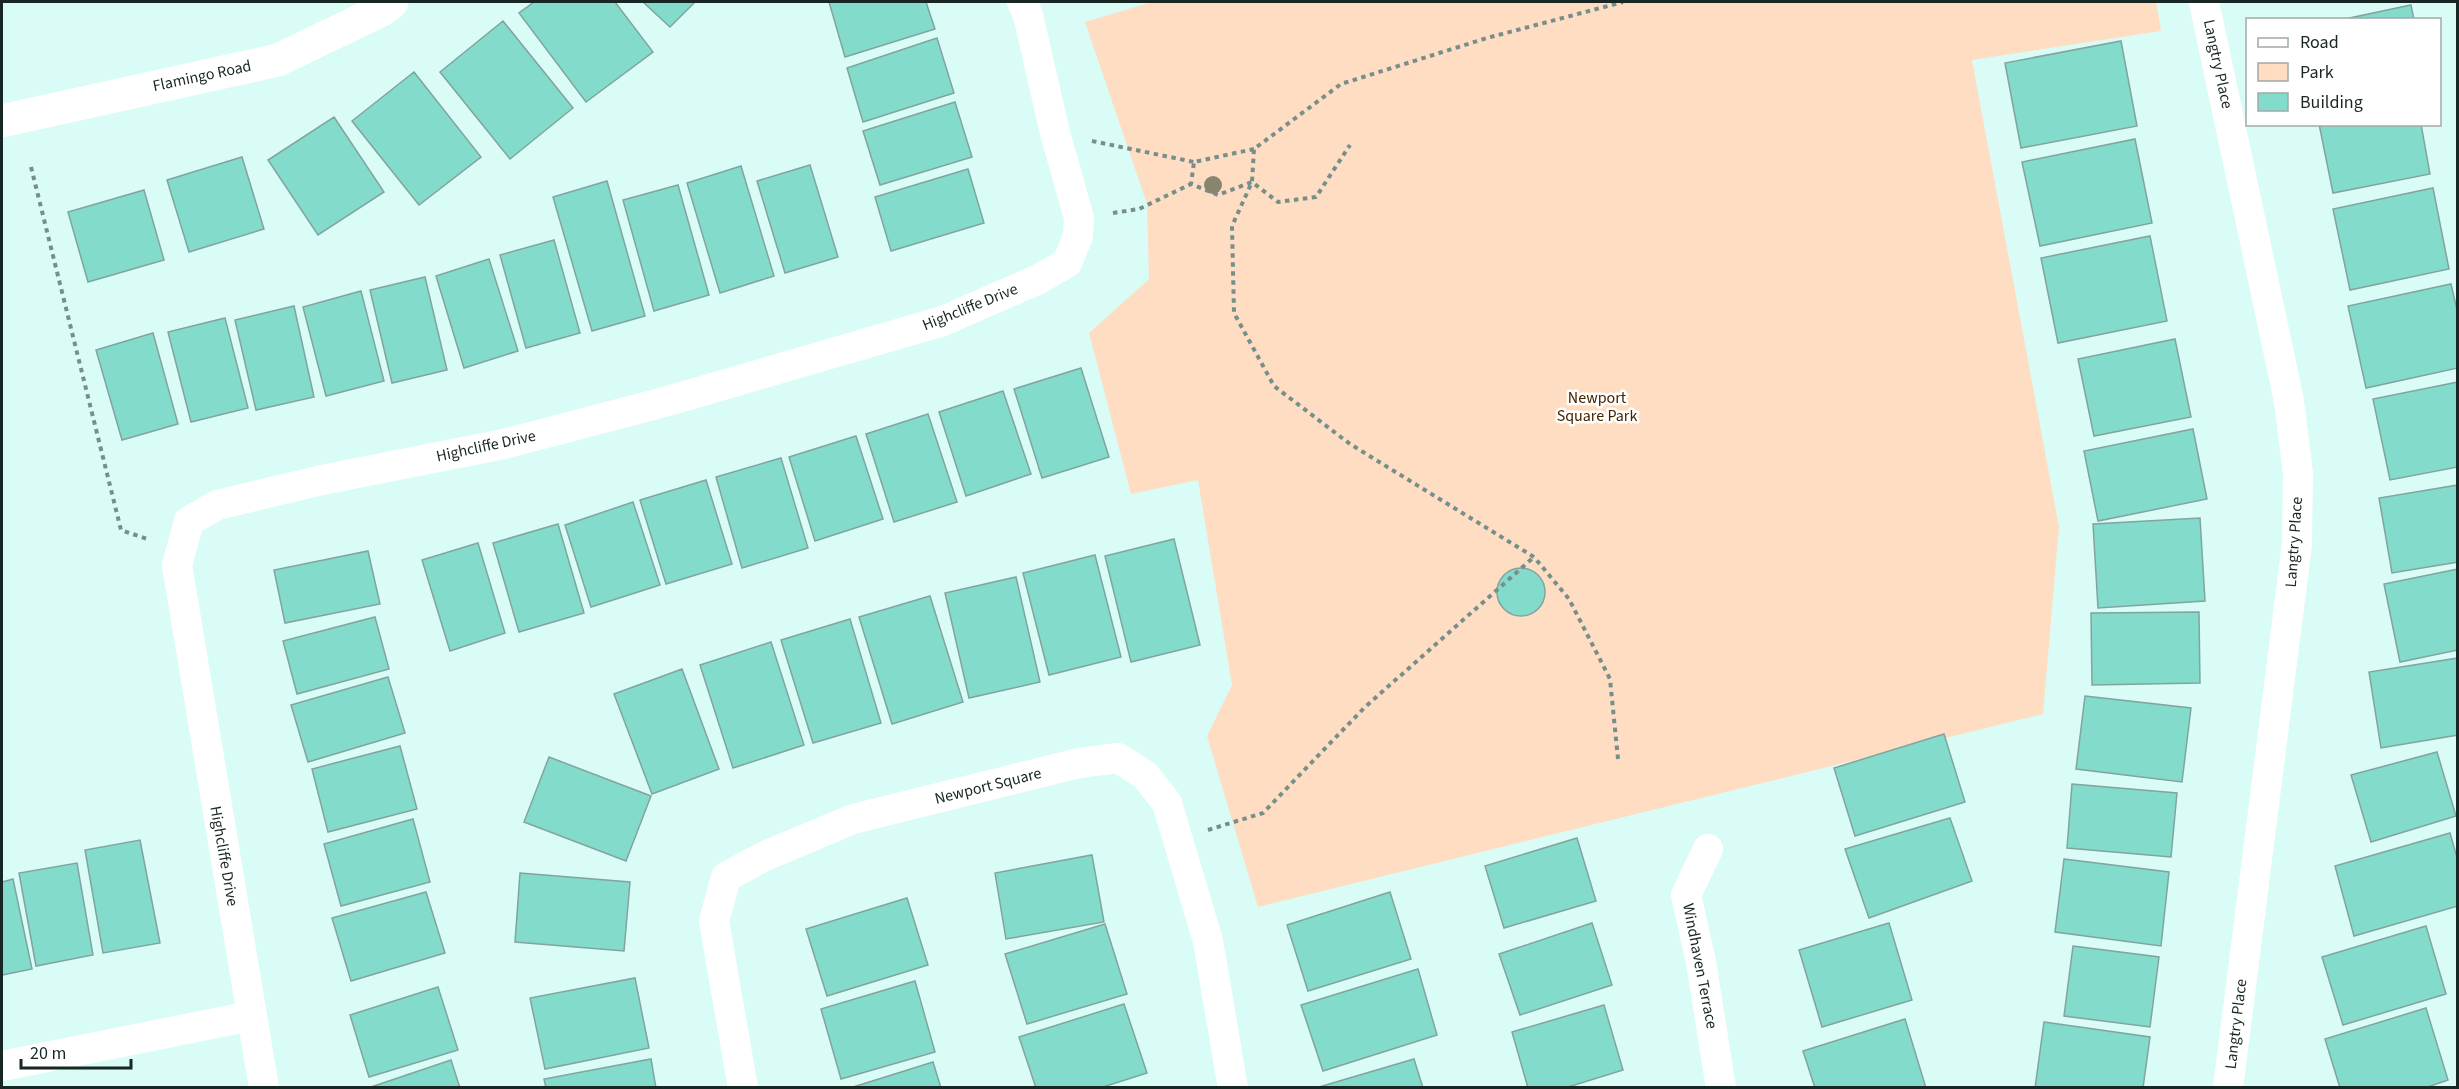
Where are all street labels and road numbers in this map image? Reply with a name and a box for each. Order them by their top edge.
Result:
street label: Langtry Place [2198,17,2238,111]
street label: Flamingo Road [151,55,253,97]
street label: Highcliffe Drive [919,278,1021,336]
street label: Highcliffe Drive [434,425,538,467]
street label: Langtry Place [2280,496,2308,588]
street label: Newport Square [932,762,1044,810]
street label: Highcliffe Drive [204,804,244,908]
street label: Windhaven Terrace [1677,901,1723,1031]
street label: Langtry Place [2220,978,2252,1070]

